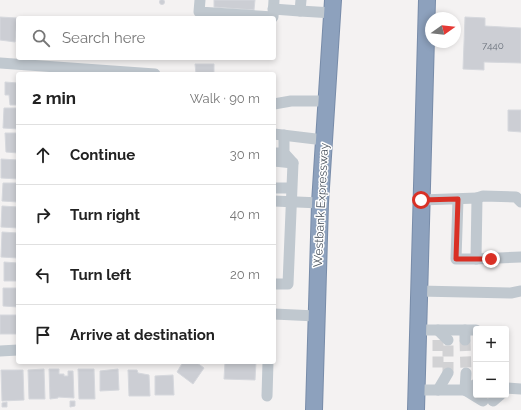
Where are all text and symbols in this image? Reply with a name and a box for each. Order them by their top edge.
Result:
north arrow [425,12,461,48]
search box [16,16,276,60]
icon: search [30,27,52,49]
text: Search here [62,29,145,47]
house number: 7440 [482,40,504,51]
text: 2 min [32,88,76,108]
text: Walk · 90 m [190,91,260,106]
street label: Westbank Expressway [311,142,331,268]
icon: ahead [32,144,54,166]
text: Continue [70,146,135,164]
text: 30 m [230,147,260,162]
route start [412,191,430,209]
icon: right [32,204,54,226]
text: Turn right [70,206,140,224]
text: 40 m [230,207,260,222]
route end [482,250,500,268]
icon: left [32,264,54,286]
text: Turn left [70,266,131,284]
text: 20 m [230,267,260,282]
icon: arrive [32,324,54,346]
text: Arrive at destination [70,326,215,344]
map controls [473,326,509,398]
button: + [473,326,509,362]
button: − [473,362,509,398]

